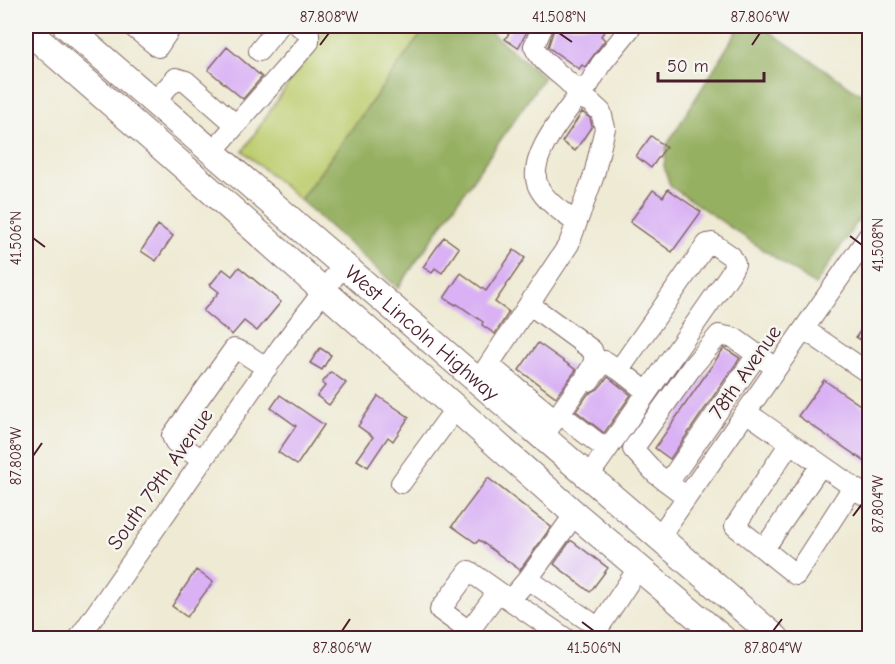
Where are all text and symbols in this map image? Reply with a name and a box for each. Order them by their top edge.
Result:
text: 87.808°W [300,8,358,26]
text: 41.508°N [532,8,586,26]
text: 87.806°W [731,8,789,26]
scale bar [658,45,764,83]
text: 50 m [667,56,709,77]
text: 41.506°N [7,211,25,265]
text: 41.508°N [869,218,887,272]
street label: West Lincoln Highway [340,260,504,406]
street label: 78th Avenue [704,321,786,423]
street label: South 79th Avenue [102,404,218,554]
text: 87.808°W [7,427,25,485]
text: 87.804°W [869,475,887,533]
text: 87.806°W [313,639,371,657]
text: 41.506°N [567,639,621,657]
text: 87.804°W [744,639,802,657]

